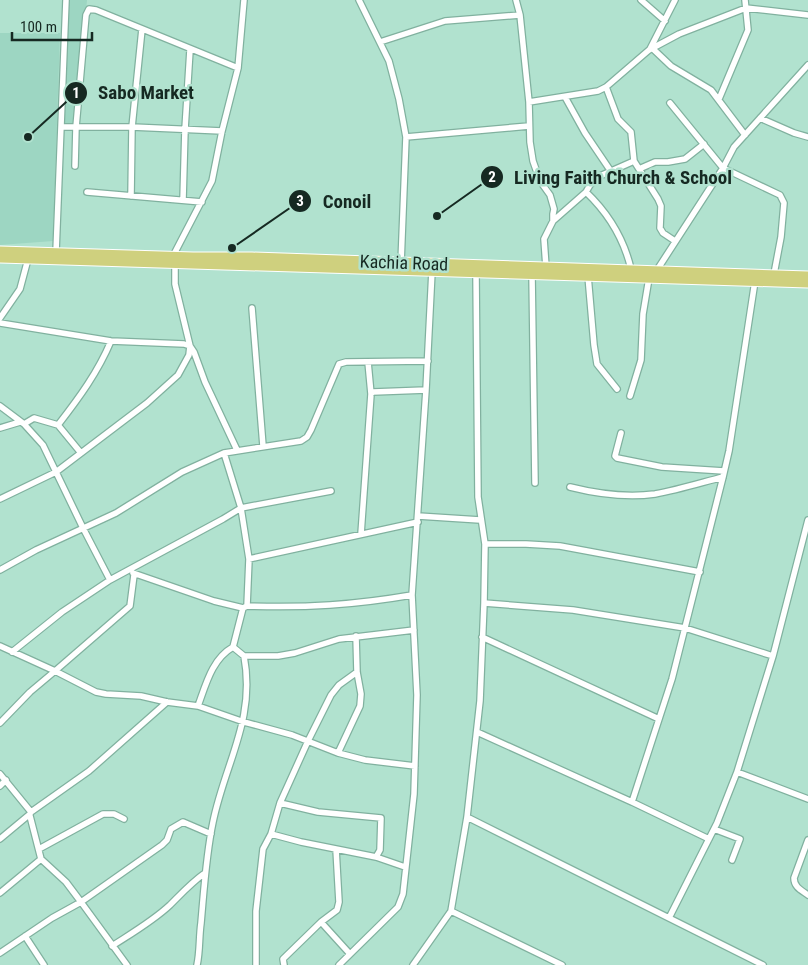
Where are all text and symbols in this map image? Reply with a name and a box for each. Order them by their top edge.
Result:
scale bar [12,10,92,42]
text: 100 m [20,18,57,36]
callout: Sabo Market [63,76,204,110]
text: Sabo Market [98,81,194,104]
text: 1 [72,84,80,102]
callout: Living Faith Church & School [479,160,742,194]
text: Living Faith Church & School [514,166,732,189]
text: 2 [488,168,496,186]
callout: Conoil [287,184,381,218]
text: Conoil [323,190,371,213]
text: 3 [296,192,304,210]
street label: Kachia Road [359,250,449,275]

